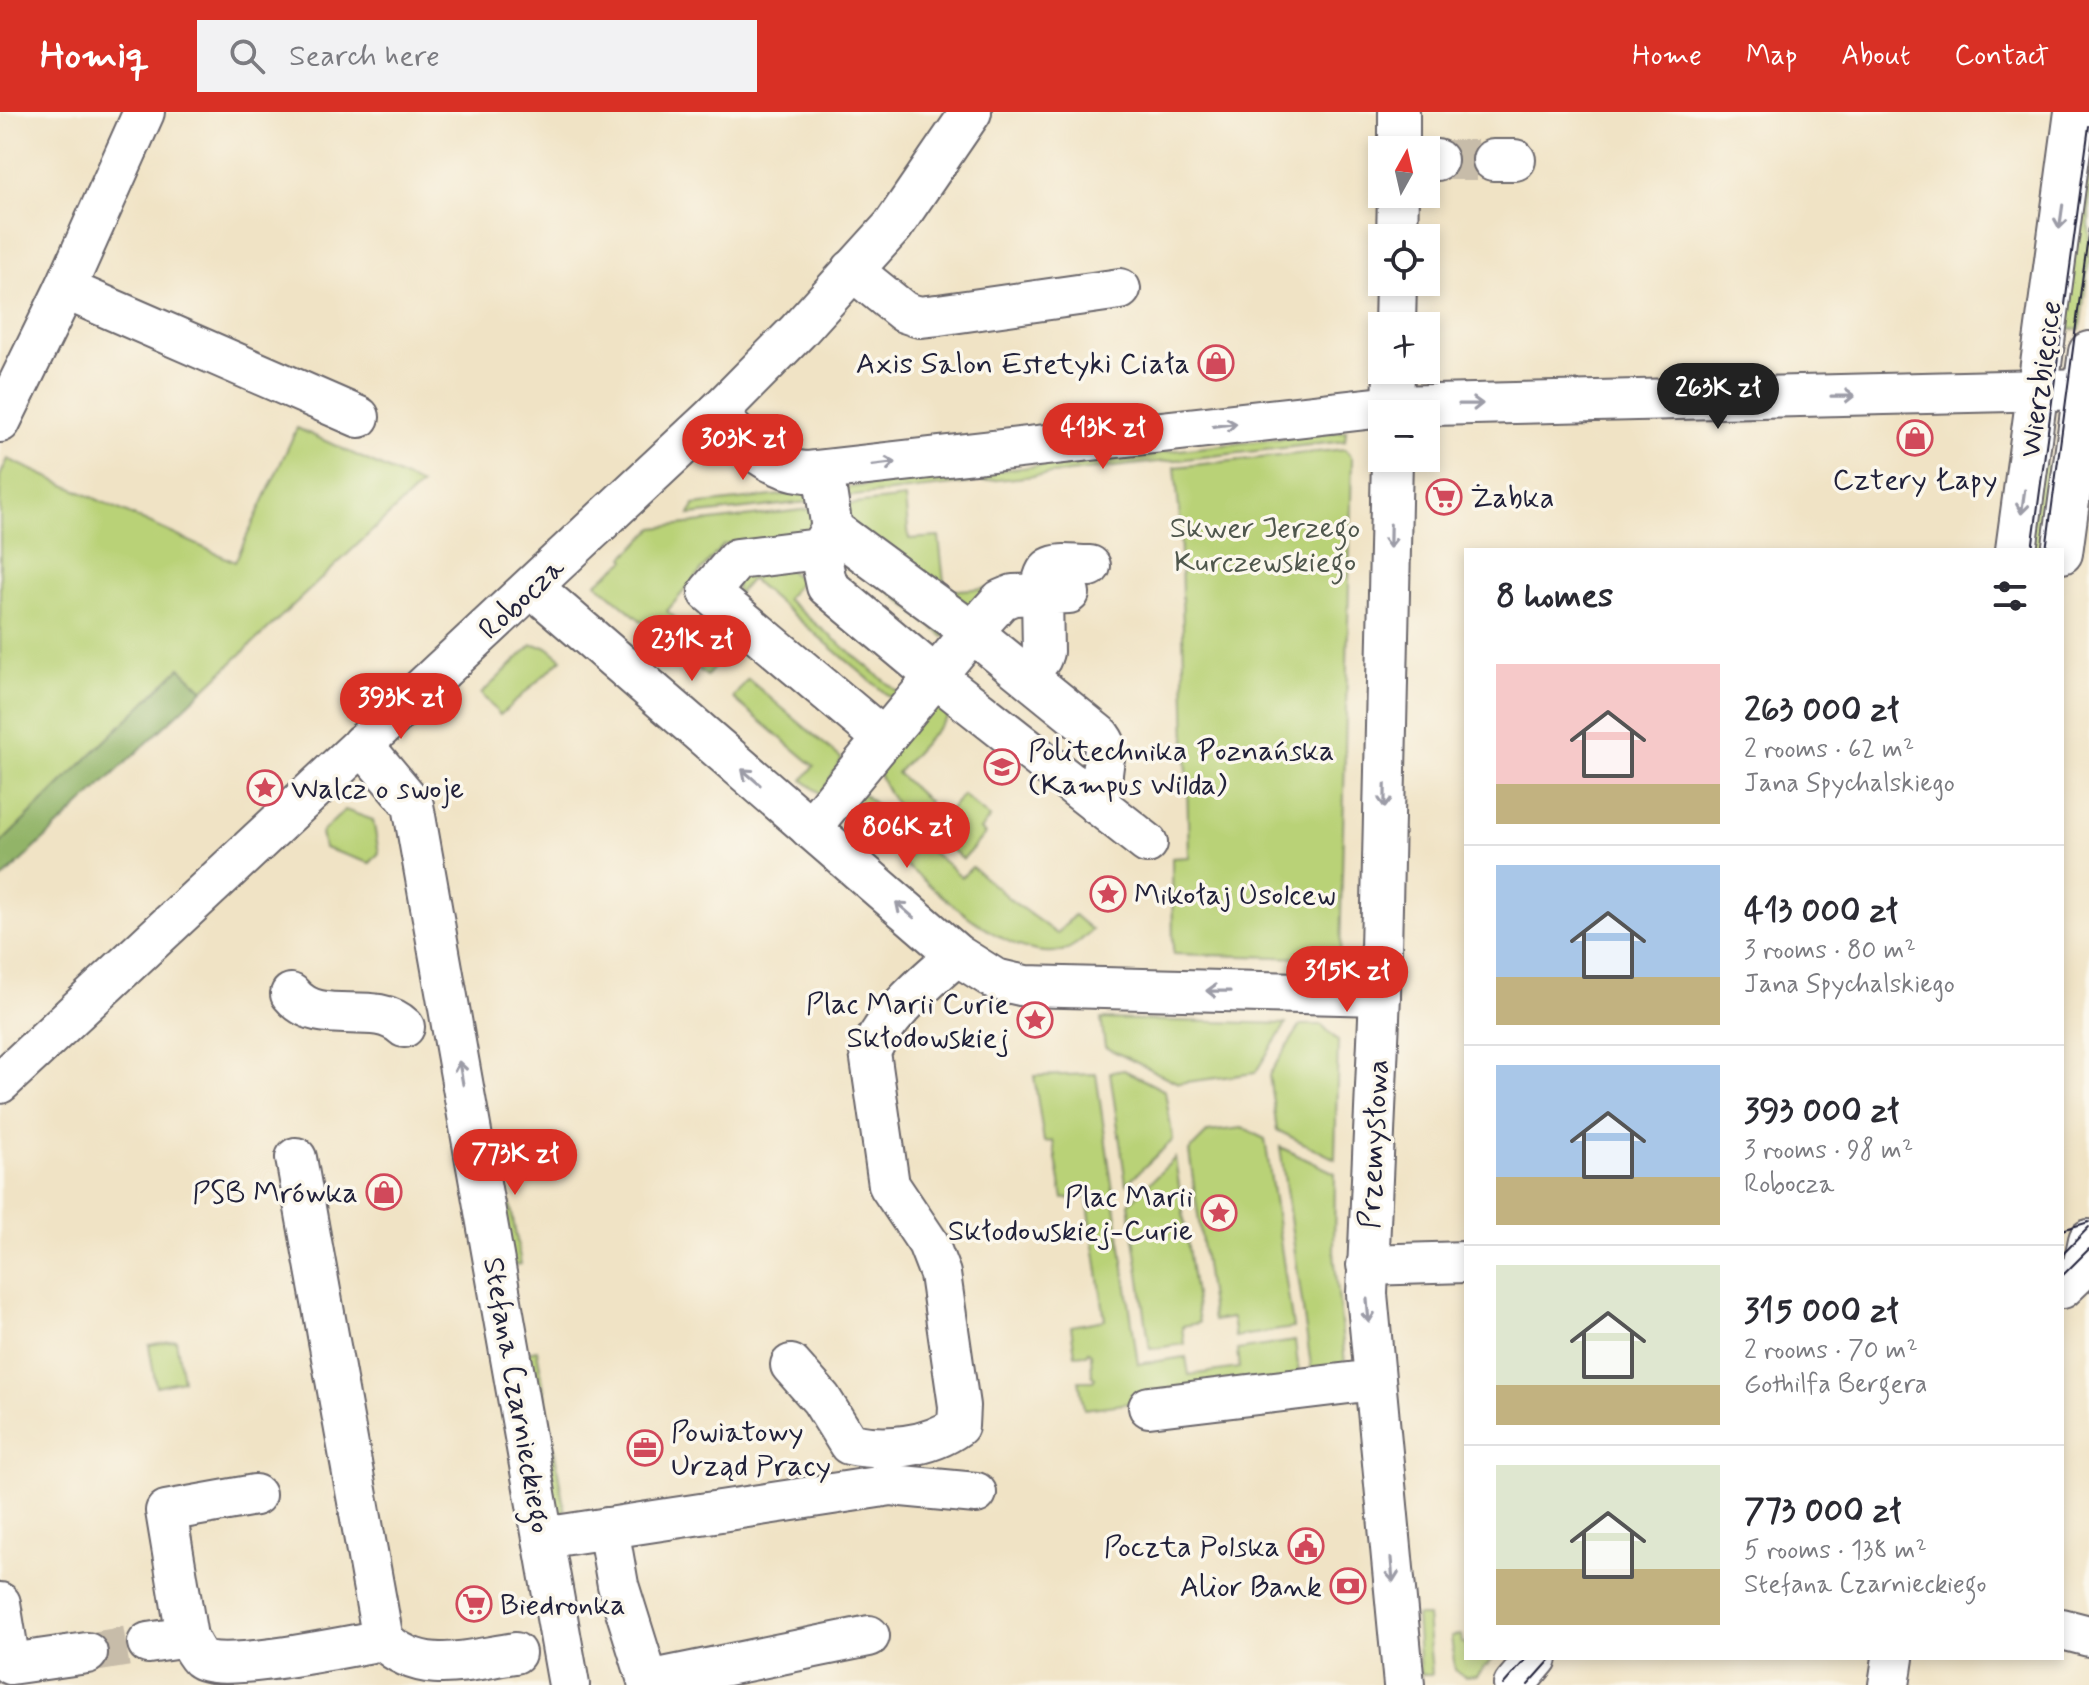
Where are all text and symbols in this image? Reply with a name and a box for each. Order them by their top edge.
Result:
search box [197,20,757,92]
text: Homiq [40,32,149,81]
icon: search [225,34,269,78]
text: Search here [289,37,440,76]
text: Home [1632,38,1702,75]
text: Map [1746,38,1797,75]
text: About [1841,38,1910,75]
text: Contact [1954,38,2049,75]
north arrow [1368,136,1440,208]
map controls [1368,136,1440,472]
one-way arrow [2053,204,2068,229]
button: locate [1368,224,1440,296]
street label: Wierzbięcice [2011,298,2072,460]
button: + [1368,312,1440,384]
shop icon: Axis Salon Estetyki Ciała [1197,344,1235,382]
place label: Axis Salon Estetyki Ciała [856,345,1190,384]
pin: 263K zł [1644,363,1792,431]
text: 263K zł [1675,372,1761,406]
one-way arrow [1829,388,1856,403]
one-way arrow [1457,397,1484,412]
button: − [1368,400,1440,472]
pin: 413K zł [1029,403,1177,471]
text: 413K zł [1060,412,1146,446]
pin: 303K zł [669,414,817,482]
one-way arrow [1211,417,1238,432]
shop icon: Cztery Łapy [1896,419,1934,457]
text: 303K zł [700,423,786,457]
one-way arrow [870,456,896,471]
place label: Cztery Łapy [1833,461,1997,500]
supermarket icon: Żabka [1425,478,1463,516]
place label: Żabka [1470,479,1554,518]
one-way arrow [2015,489,2030,515]
park label: Skwer Jerzego Kurczewskiego [1170,509,1360,585]
one-way arrow [1383,522,1398,549]
street label: Robocza [471,549,574,649]
text: 8 homes [1496,574,1613,619]
icon: filters [1988,574,2032,618]
pin: 231K zł [618,615,766,683]
text: 231K zł [651,624,733,658]
pin: 393K zł [327,673,475,741]
text: 393K zł [358,682,444,716]
text: 263 000 zł [1744,688,1899,733]
icon: home [1560,696,1656,792]
place label: Politechnika Poznańska (Kampus Wilda) [1028,732,1334,805]
text: 2 rooms · 62 m² [1744,733,1914,767]
school or university icon: Politechnika Poznańska (Kampus Wilda) [983,748,1021,786]
text: Jana Spychalskiego [1744,767,1955,801]
one-way arrow [741,768,761,786]
place icon: Walcz o swoje [246,769,284,807]
place label: Walcz o swoje [291,770,464,809]
one-way arrow [1377,782,1392,809]
pin: 806K zł [833,802,981,870]
text: 806K zł [862,811,952,845]
place icon: Mikołaj Usolcew [1089,875,1127,913]
place label: Mikołaj Usolcew [1134,876,1336,915]
text: 413 000 zł [1744,889,1898,934]
icon: home [1560,897,1656,993]
one-way arrow [895,901,915,919]
text: 3 rooms · 80 m² [1744,934,1916,968]
pin: 315K zł [1273,946,1421,1014]
text: 315K zł [1304,955,1390,989]
text: Jana Spychalskiego [1744,968,1955,1002]
one-way arrow [1205,984,1232,999]
place label: Plac Marii Curie Skłodowskiej [806,985,1009,1058]
place icon: Plac Marii Curie Skłodowskiej [1016,1001,1054,1039]
street label: Przemysłowa [1351,1058,1398,1230]
one-way arrow [453,1061,468,1087]
text: 393 000 zł [1744,1089,1899,1134]
icon: home [1560,1097,1656,1193]
pin: 773K zł [441,1129,589,1197]
text: 3 rooms · 98 m² [1744,1134,1913,1168]
text: 773K zł [471,1138,559,1172]
text: Robocza [1744,1168,1834,1202]
shop icon: PSB Mrówka [365,1173,403,1211]
place label: PSB Mrówka [192,1174,358,1213]
place label: Plac Marii Skłodowskiej-Curie [948,1178,1193,1251]
place icon: Plac Marii Skłodowskiej-Curie [1200,1194,1238,1232]
street label: Stefana Czarnieckiego [470,1254,560,1537]
text: 315 000 zł [1744,1289,1899,1334]
one-way arrow [1361,1297,1376,1324]
icon: home [1560,1297,1656,1393]
text: 2 rooms · 70 m² [1744,1334,1918,1368]
text: Gothilfa Bergera [1744,1368,1927,1402]
place label: Powiatowy Urząd Pracy [671,1413,831,1486]
office icon: Powiatowy Urząd Pracy [626,1429,664,1467]
text: 773 000 zł [1744,1489,1901,1534]
icon: home [1560,1497,1656,1593]
public building icon: Poczta Polska [1287,1527,1325,1565]
place label: Poczta Polska [1104,1528,1280,1567]
text: 5 rooms · 138 m² [1744,1534,1927,1568]
one-way arrow [1385,1556,1400,1583]
bank icon: Alior Bank [1329,1567,1367,1605]
place label: Alior Bank [1180,1568,1322,1607]
text: Stefana Czarnieckiego [1744,1568,1986,1602]
supermarket icon: Biedronka [455,1585,493,1623]
place label: Biedronka [500,1586,626,1625]

